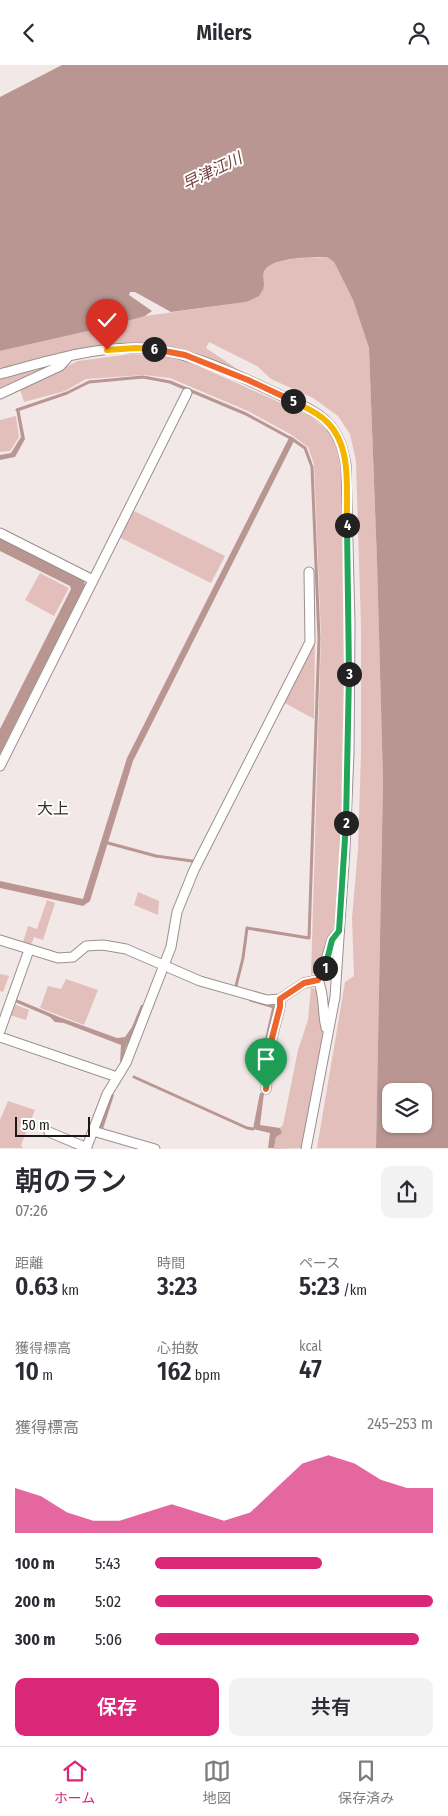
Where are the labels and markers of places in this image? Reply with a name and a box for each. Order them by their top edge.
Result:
pin [86,299,128,350]
pin: 6 [142,337,166,361]
pin: 5 [280,389,306,413]
pin: 4 [334,513,360,537]
pin: 3 [336,661,362,687]
pin: 2 [334,811,358,835]
pin: 1 [312,955,338,981]
pin [245,1038,287,1089]

